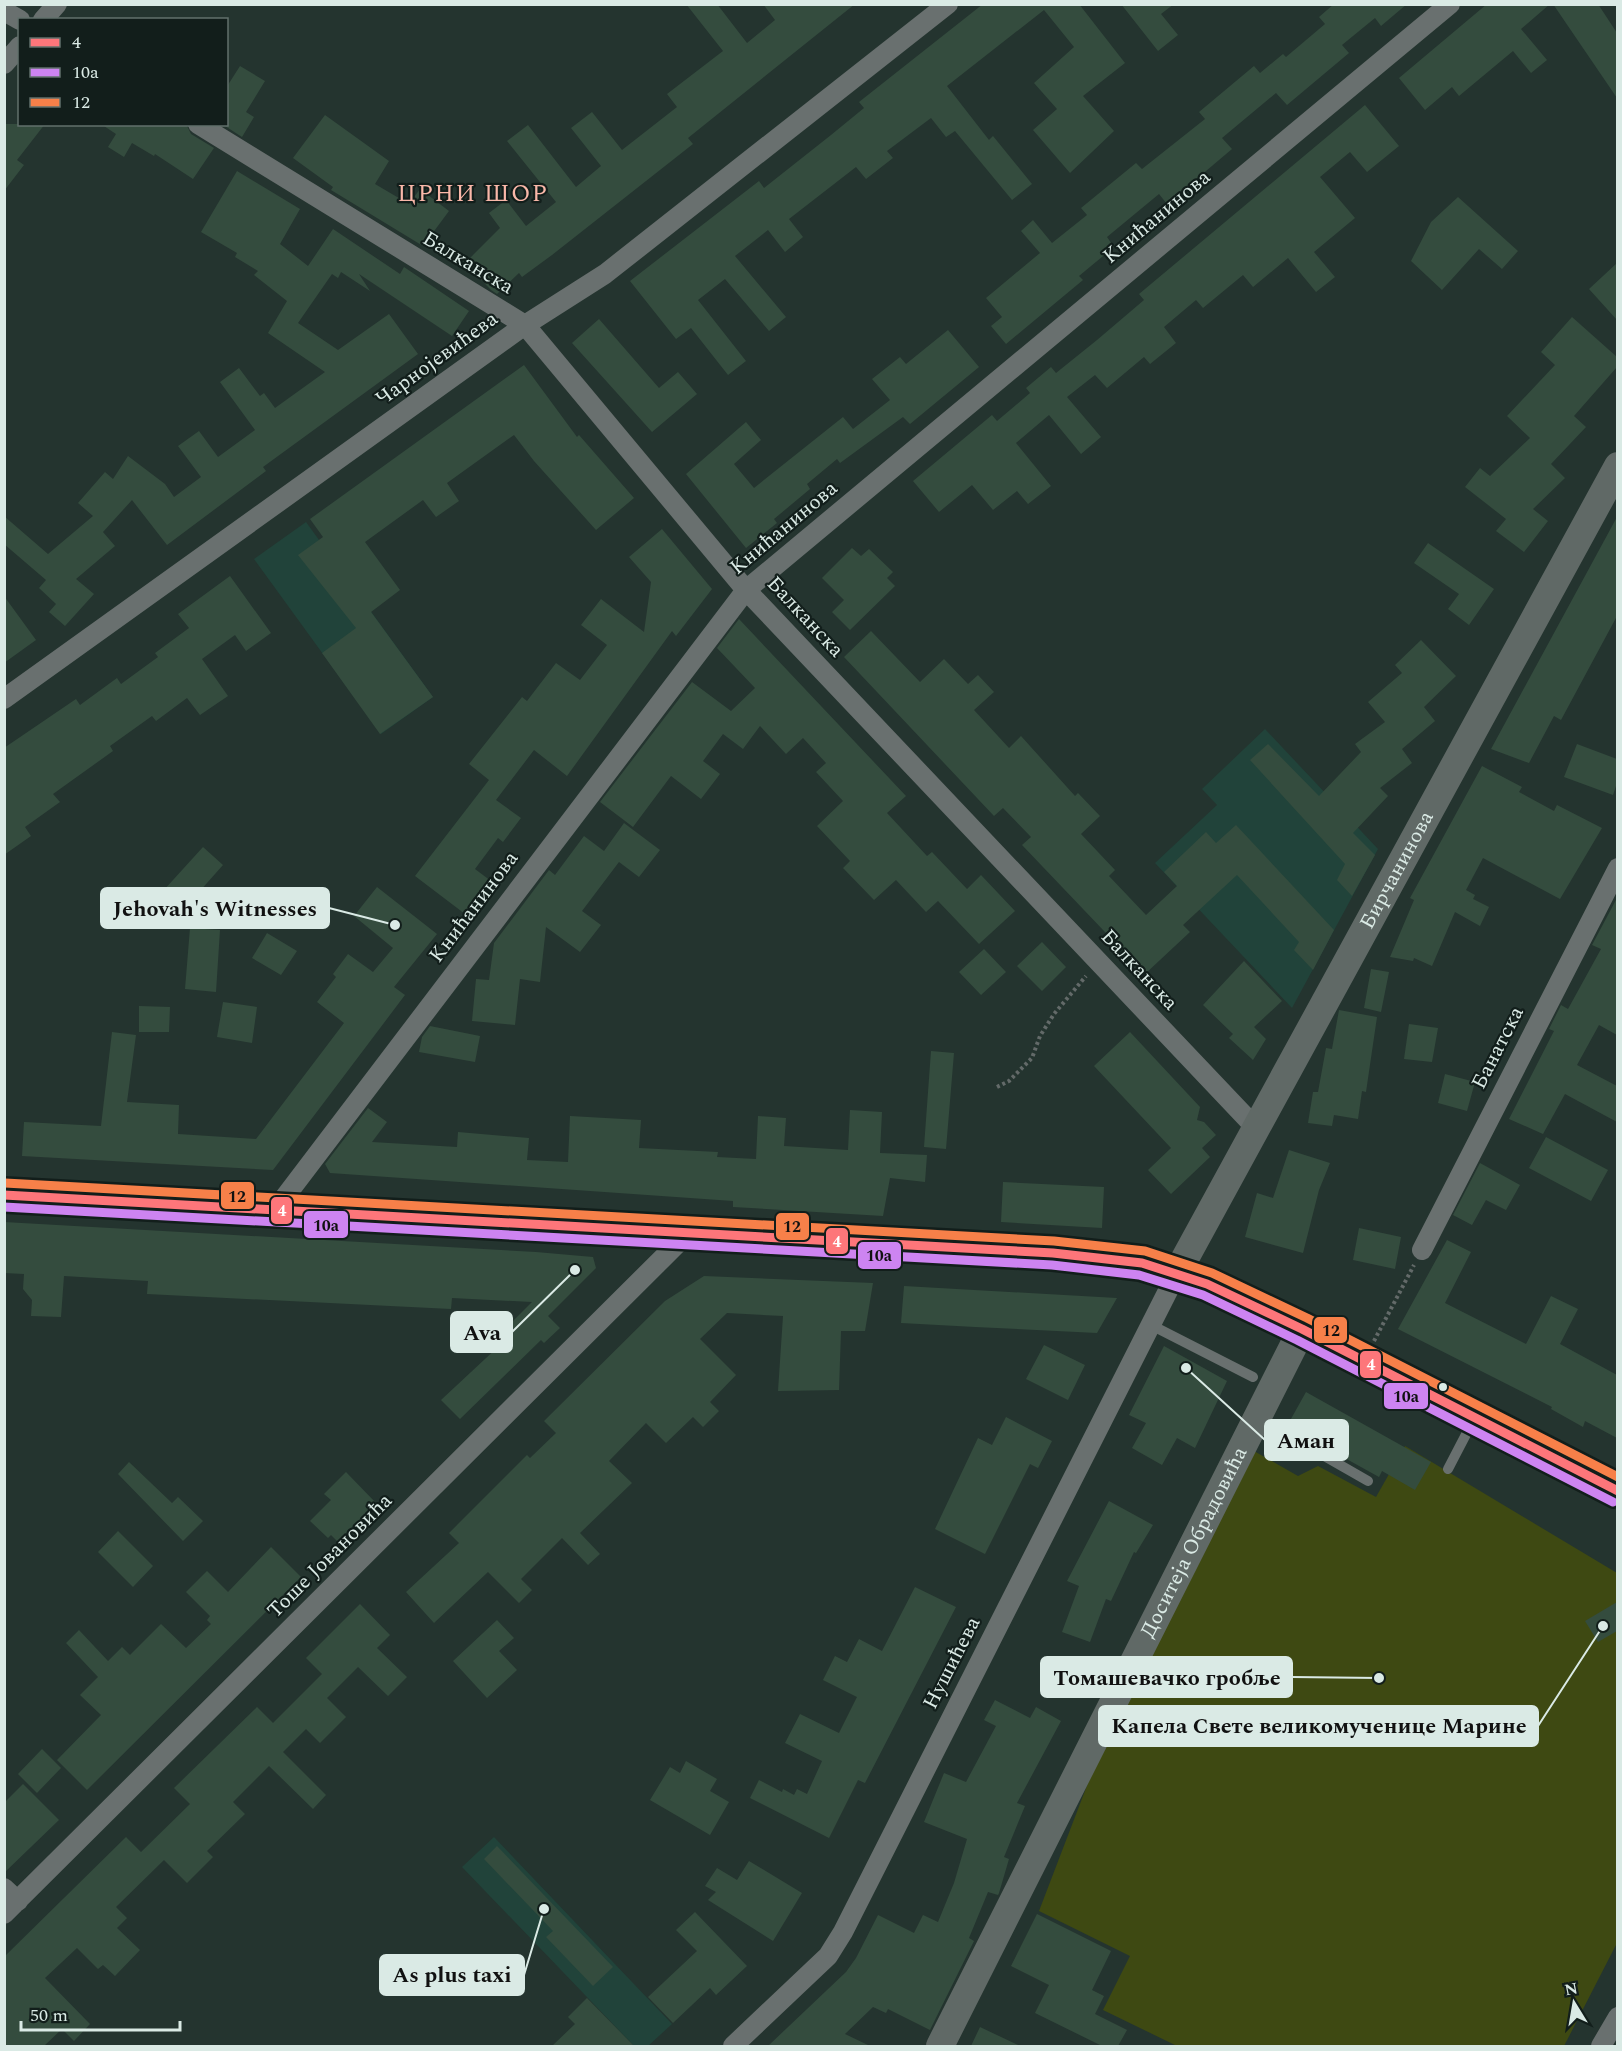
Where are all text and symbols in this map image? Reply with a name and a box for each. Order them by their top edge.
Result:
legend [18,18,228,126]
text: 4 [72,29,81,56]
text: 10а [72,59,99,86]
text: 12 [72,89,90,116]
street label: Книћанинова [1096,162,1219,272]
district label: ЦРНИ ШОР [397,176,549,212]
street label: Балканска [416,223,520,303]
street label: Чарнојевићева [369,303,506,415]
street label: Книћанинова [723,473,846,583]
street label: Балканска [759,569,852,666]
street label: Бирчанинова [1352,805,1443,935]
street label: Книћанинова [421,844,527,970]
callout: Jehovah's Witnesses [101,888,329,928]
text: Jehovah's Witnesses [113,893,317,926]
street label: Балканска [1093,922,1186,1019]
street label: Банатска [1463,1000,1533,1095]
line badge: 12 [220,1181,255,1210]
text: 12 [228,1185,246,1209]
line badge: 4 [270,1196,293,1225]
text: 4 [278,1199,287,1223]
line badge: 10а [303,1210,349,1239]
line badge: 12 [775,1212,810,1241]
text: 10а [313,1214,340,1238]
text: 12 [783,1215,801,1239]
line badge: 4 [825,1227,849,1255]
text: 4 [833,1230,842,1254]
line badge: 10а [857,1241,902,1270]
text: 10а [866,1244,893,1268]
callout: Ava [451,1312,512,1352]
line badge: 12 [1313,1316,1348,1344]
text: Ava [463,1317,502,1350]
text: 12 [1322,1319,1340,1343]
line badge: 4 [1359,1350,1382,1379]
text: 4 [1367,1353,1376,1377]
unlabelled marker [1437,1381,1449,1393]
line badge: 10а [1383,1382,1429,1410]
text: 10а [1393,1385,1420,1409]
callout: Аман [1265,1420,1348,1460]
text: Аман [1277,1425,1335,1458]
street label: Доситеја Обрадовића [1132,1441,1256,1644]
street label: Тоше Јовановића [260,1485,401,1626]
street label: Нушићева [915,1610,989,1715]
callout: Томашевачко гробље [1041,1657,1292,1697]
text: Томашевачко гробље [1053,1662,1281,1695]
callout: Капела Свете великомученице Марине [1099,1706,1538,1746]
text: Капела Свете великомученице Марине [1111,1710,1527,1743]
callout: As plus taxi [380,1955,524,1995]
text: As plus taxi [392,1959,512,1992]
north arrow [1544,1973,1604,2033]
text: N [1563,1976,1580,2002]
scale bar [21,1994,180,2032]
text: 50 m [30,2002,68,2029]

